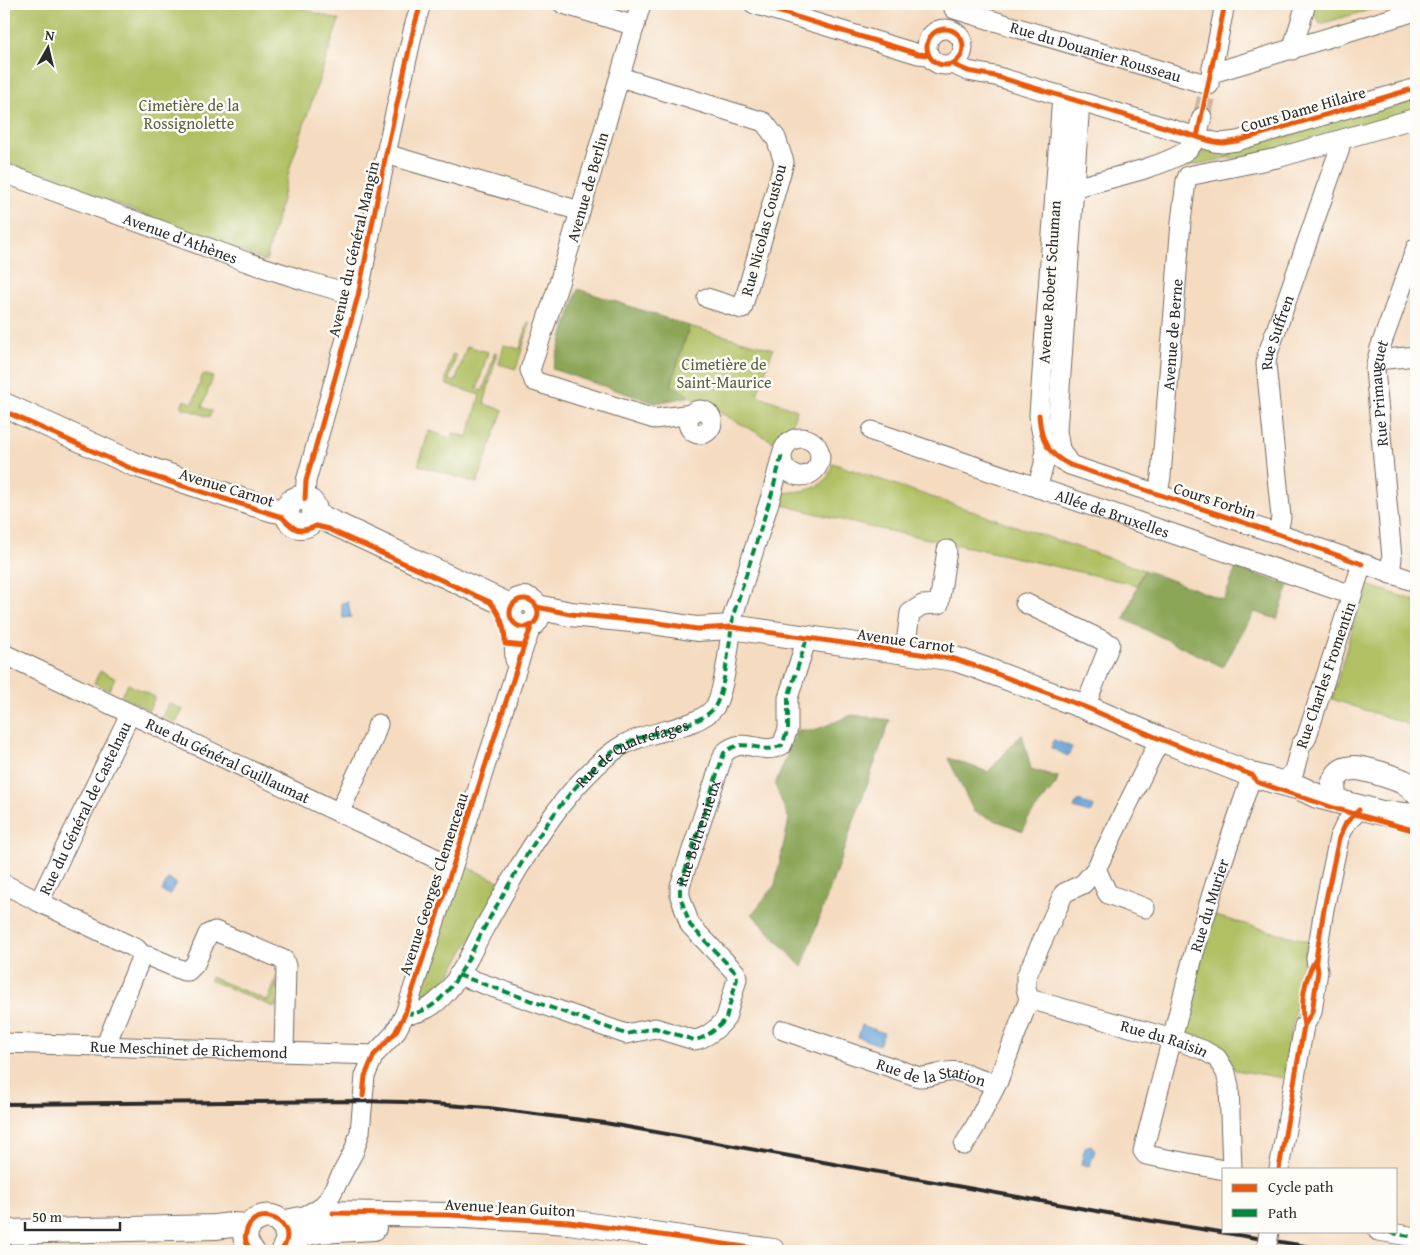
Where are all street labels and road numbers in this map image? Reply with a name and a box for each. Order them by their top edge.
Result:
street label: Rue du Douanier Rousseau [1007,14,1185,88]
street label: Cours Dame Hilaire [1238,80,1368,138]
street label: Avenue de Berlin [560,129,614,245]
street label: Avenue du Général Mangin [321,159,385,339]
street label: Rue Nicolas Coustou [734,161,792,298]
street label: Avenue Robert Schuman [1031,200,1067,364]
street label: Avenue d'Athènes [120,206,241,270]
street label: Avenue de Berne [1156,278,1188,391]
street label: Rue Suffren [1254,291,1300,371]
street label: Rue Primauguet [1363,336,1394,448]
street label: Avenue Carnot [176,461,278,513]
street label: Cours Forbin [1171,475,1259,525]
street label: Allée de Bruxelles [1052,482,1173,544]
street label: Rue Charles Fromentin [1289,598,1361,752]
street label: Avenue Carnot [856,621,957,659]
street label: Rue du Général Guillaumat [142,711,315,809]
street label: Rue de Quatrefages [569,713,692,793]
street label: Rue du Général de Castelnau [32,717,137,899]
street label: Rue Beltremieux [669,775,727,889]
street label: Avenue Georges Clemenceau [392,789,474,978]
street label: Rue du Murier [1183,855,1235,955]
street label: Rue du Raisin [1118,1013,1213,1063]
street label: Rue Meschinet de Richemond [90,1034,288,1064]
street label: Rue de la Station [873,1051,989,1092]
street label: Avenue Jean Guiton [444,1192,576,1222]

